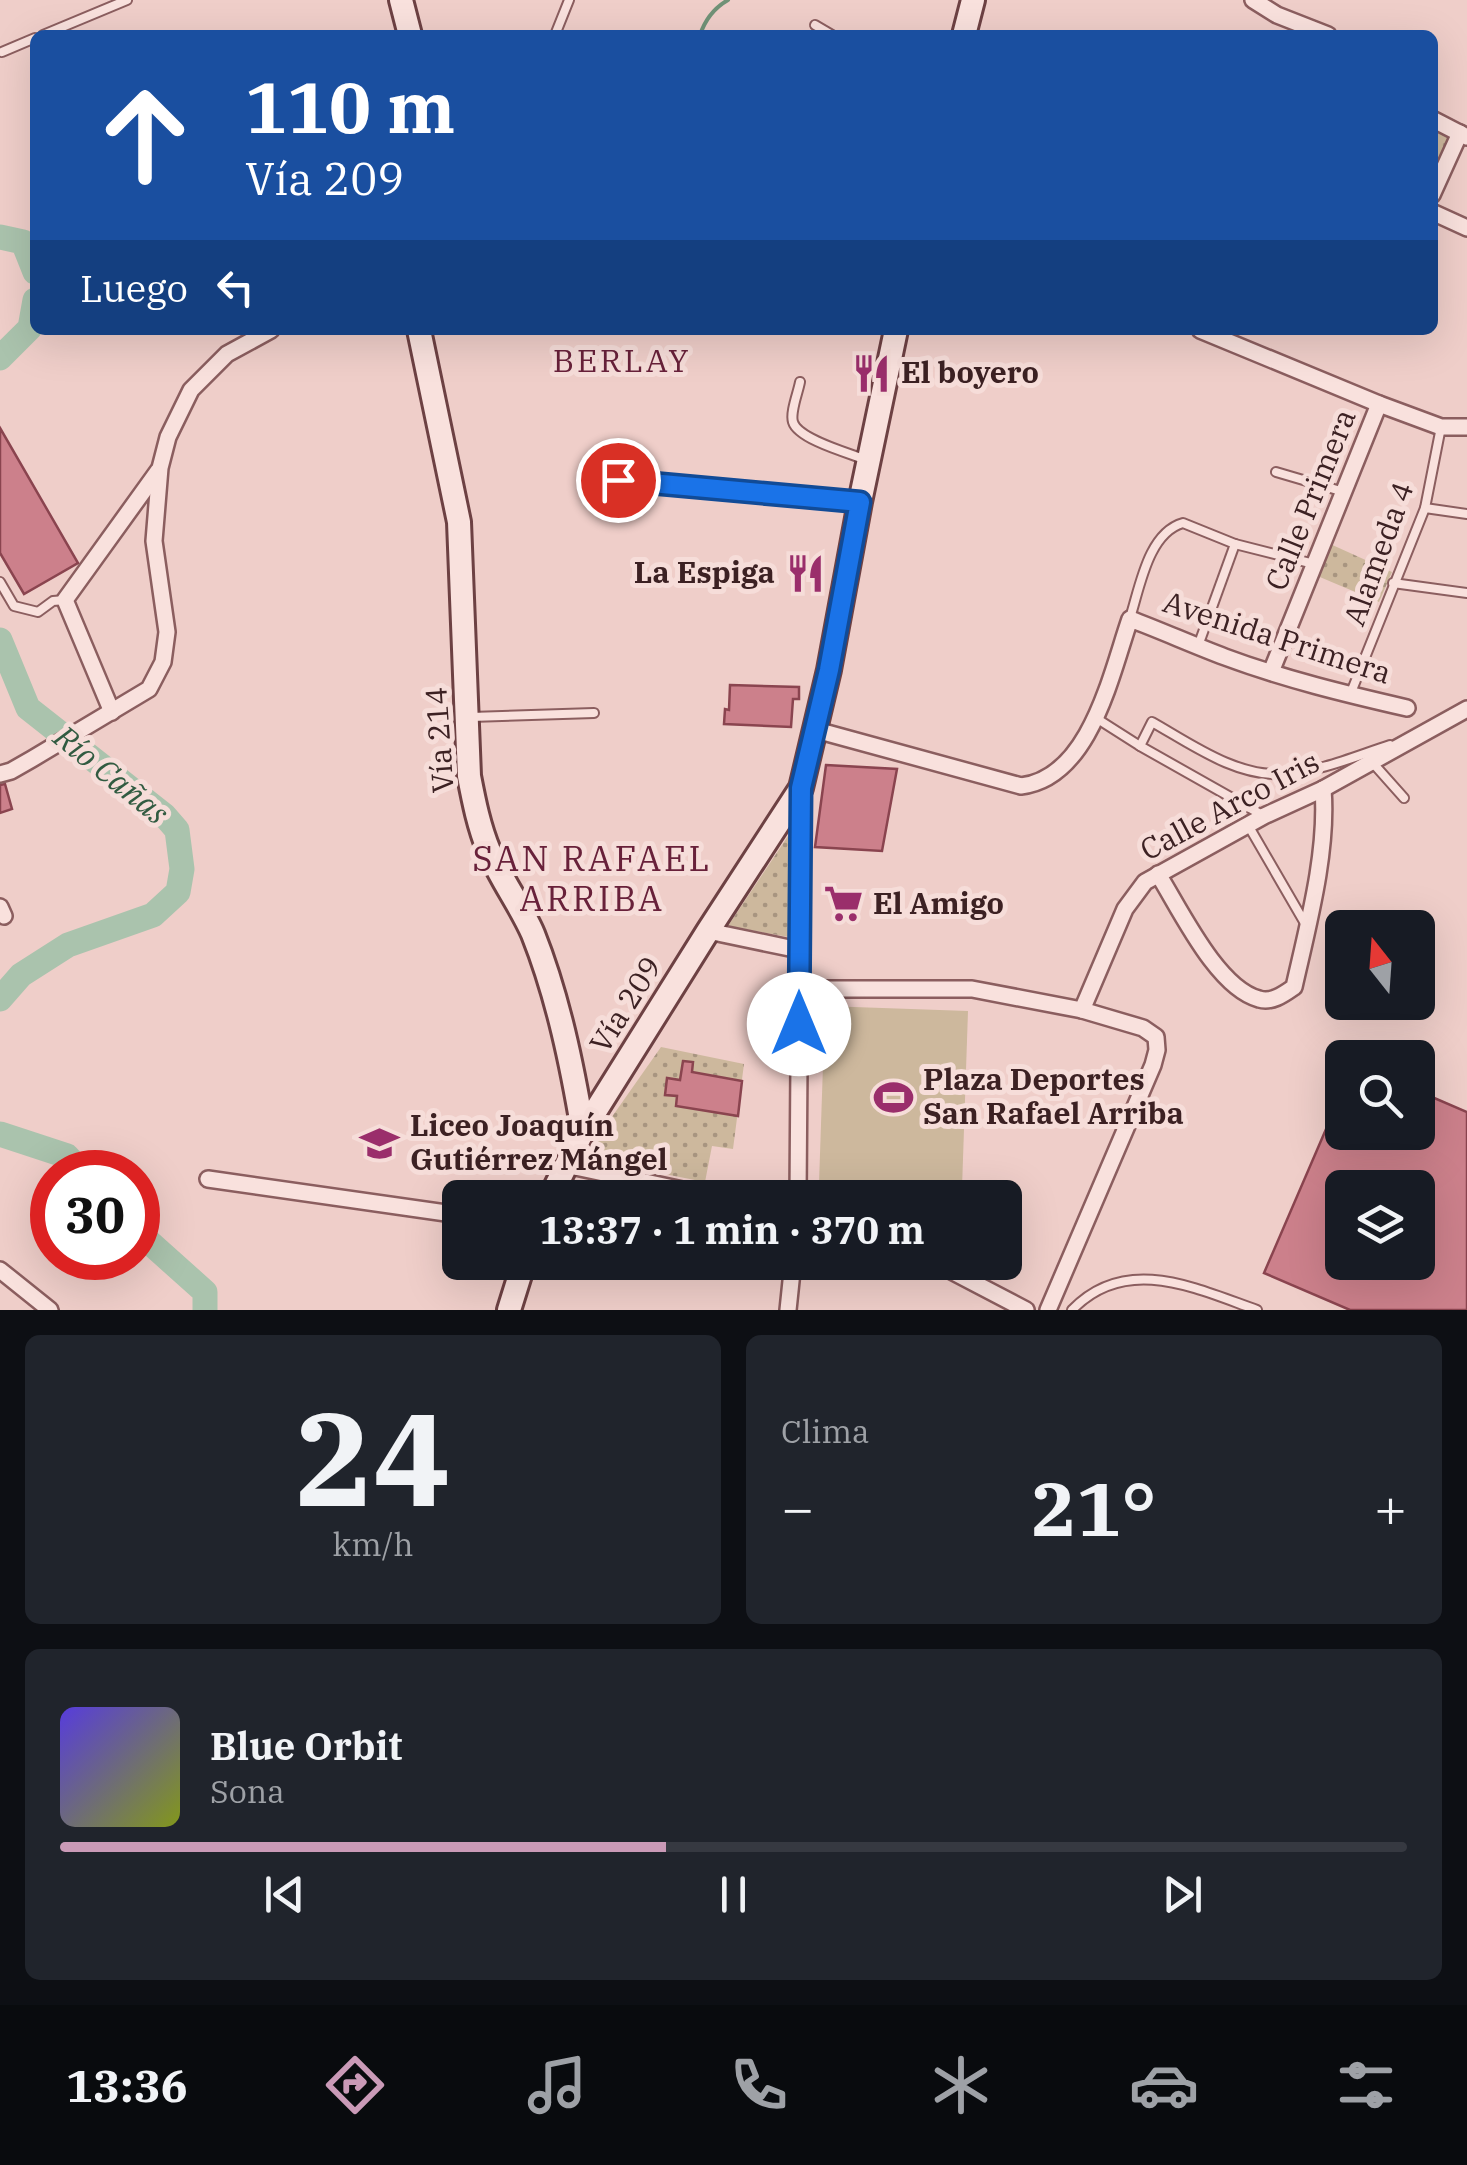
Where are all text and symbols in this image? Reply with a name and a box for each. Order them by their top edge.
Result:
text: 110 m [245,61,455,152]
icon: ahead [80,70,210,200]
text: Vía 209 [245,149,404,207]
icon: left [208,260,263,315]
text: Luego [80,263,188,312]
district label: BERLAY [553,339,691,381]
restaurant icon: El boyero [850,352,892,394]
place label: El boyero [901,352,1039,391]
street label: Calle Primera [1256,403,1364,596]
pin [576,438,661,523]
icon: arrive [591,453,646,508]
street label: Alameda 4 [1334,476,1422,631]
place label: La Espiga [634,552,775,591]
restaurant icon: La Espiga [784,552,826,594]
street label: Avenida Primera [1159,581,1396,692]
street label: Vía 214 [415,686,462,794]
water label: Río Cañas [45,715,178,833]
street label: Calle Arco Iris [1133,741,1326,868]
district label: SAN RAFAEL ARRIBA [472,835,712,921]
supermarket icon: El Amigo [822,883,864,925]
place label: El Amigo [873,883,1004,922]
north arrow [1325,910,1435,1020]
map controls [1325,910,1435,1280]
street label: Vía 209 [580,949,669,1060]
position arrow [747,972,851,1076]
button: search [1325,1040,1435,1150]
place label: Plaza Deportes San Rafael Arriba [923,1059,1184,1132]
sports icon: Plaza Deportes San Rafael Arriba [872,1076,914,1118]
place label: Liceo Joaquín Gutiérrez Mángel [410,1105,668,1178]
school or university icon: Liceo Joaquín Gutiérrez Mángel [359,1122,401,1164]
speed limit sign: 30 [30,1150,160,1280]
button: layers [1325,1170,1435,1280]
text: 13:37 · 1 min · 370 m [539,1205,925,1254]
text: 24 [295,1373,451,1542]
text: Clima [781,1410,869,1452]
text: 21° [1031,1459,1157,1557]
text: − [781,1472,814,1543]
text: + [1374,1472,1407,1543]
text: km/h [333,1523,413,1565]
text: Blue Orbit [210,1721,402,1770]
text: Sona [210,1770,285,1812]
icon: previous [257,1867,312,1922]
icon: pause [706,1867,761,1922]
icon: next [1155,1867,1210,1922]
icon: directions [320,2050,390,2120]
icon: music [522,2050,592,2120]
icon: phone [724,2050,794,2120]
icon: climate [926,2050,996,2120]
icon: car [1129,2050,1199,2120]
icon: filters [1331,2050,1401,2120]
text: 13:36 [66,2056,188,2114]

